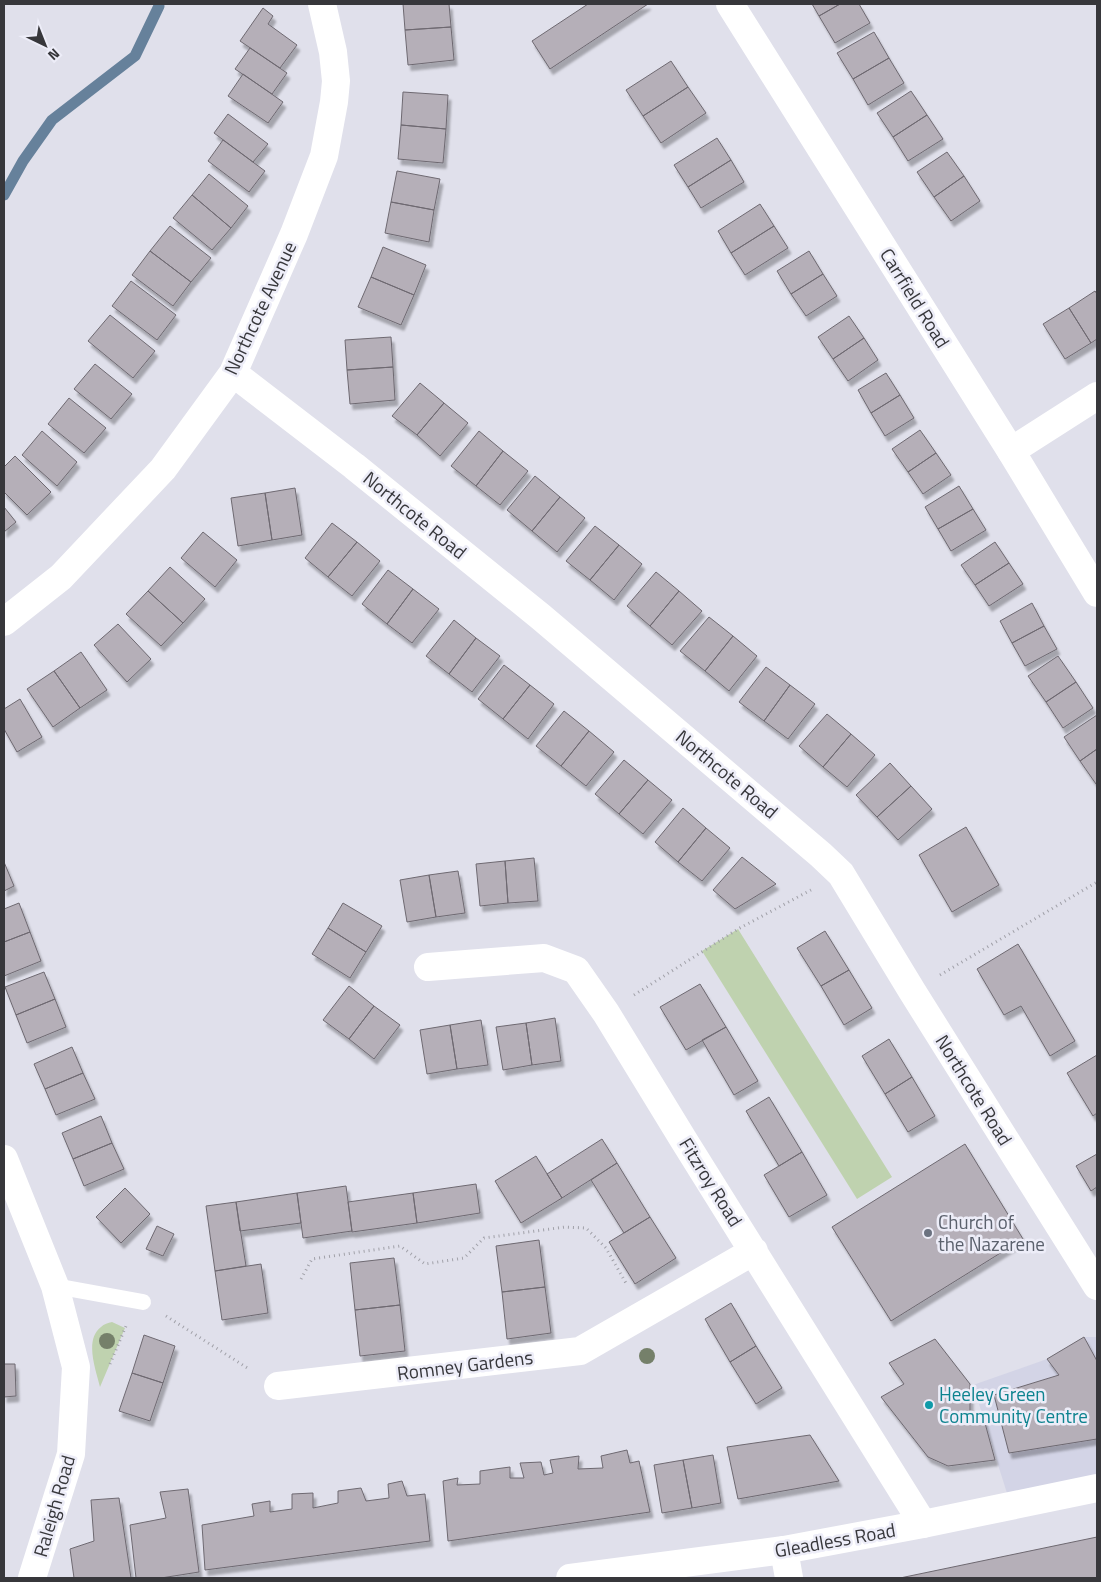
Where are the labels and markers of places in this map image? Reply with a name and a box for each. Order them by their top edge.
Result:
place label: Church of the Nazarene [938,1207,1045,1258]
marker: Church of the Nazarene [922,1227,934,1239]
place label: Heeley Green Community Centre [939,1379,1088,1430]
marker: Heeley Green Community Centre [923,1399,935,1411]

